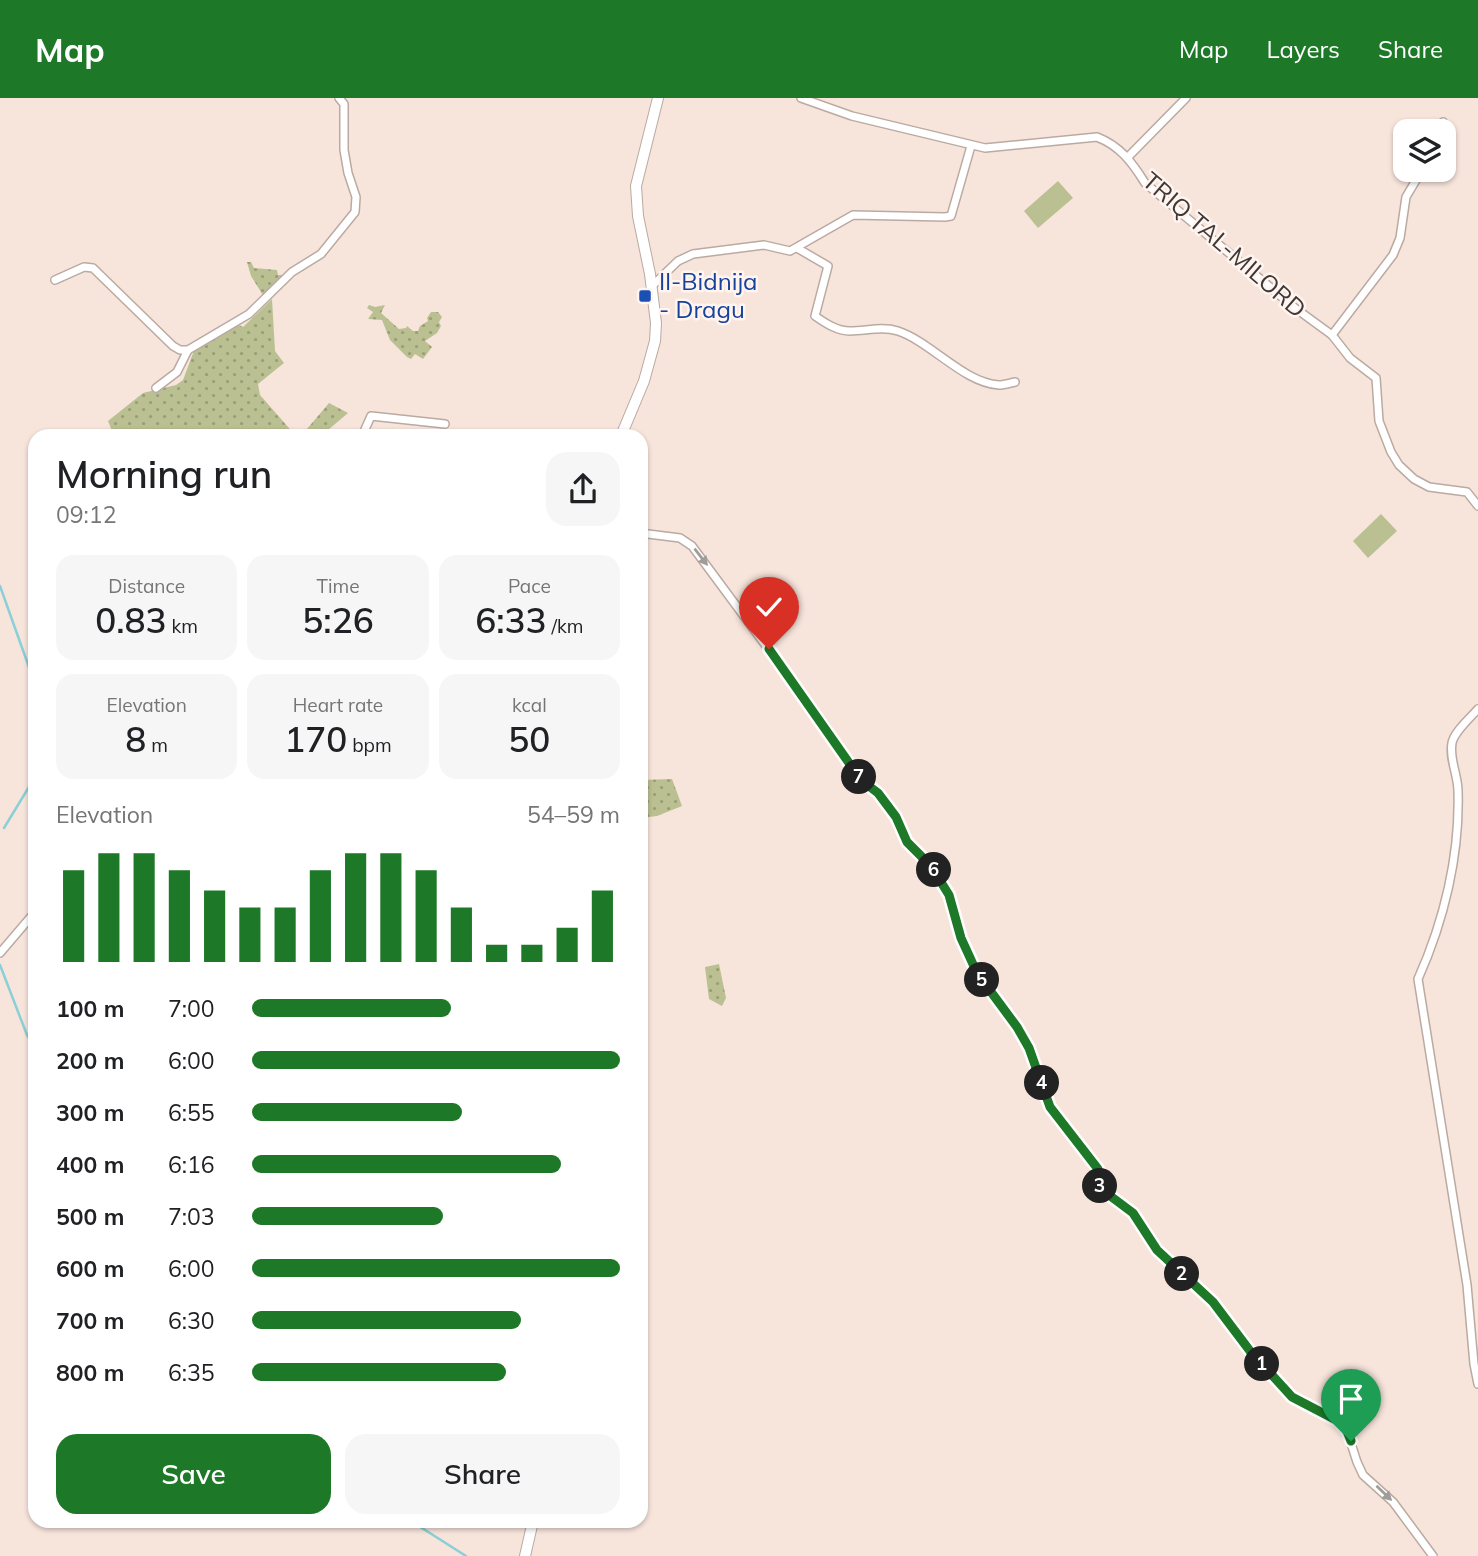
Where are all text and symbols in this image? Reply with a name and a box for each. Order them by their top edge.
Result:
text: Map [35,29,105,70]
text: Map [1179,34,1228,64]
text: Layers [1266,34,1340,64]
text: Share [1378,34,1443,64]
map controls [1393,119,1456,182]
button: layers [1393,119,1456,182]
street label: TRIQ TAL-MILORD [1137,165,1313,323]
place label: Il-Bidnija - Dragu [659,266,758,324]
marker: Il-Bidnija - Dragu [637,288,653,304]
text: Morning run [56,450,272,498]
button: share [546,452,620,526]
text: 09:12 [56,500,116,529]
one-way arrow [693,547,708,565]
text: Distance [108,574,185,598]
text: Time [316,574,360,598]
text: Pace [508,574,551,598]
pin [739,577,799,649]
icon: check [750,588,788,626]
text: 0.83 [95,598,167,642]
text: 5:26 [302,598,374,642]
text: 6:33 [475,598,547,642]
text: km [167,614,198,638]
text: /km [547,614,583,638]
text: Elevation [106,693,187,717]
text: Heart rate [293,693,383,717]
text: kcal [512,693,547,717]
text: 8 [125,717,146,761]
text: 170 [284,717,347,761]
text: 50 [508,717,550,761]
text: m [146,733,168,757]
text: bpm [347,733,392,757]
pin: 7 [842,760,876,794]
text: 7 [853,764,864,788]
text: Elevation [56,800,153,829]
text: 54–59 m [527,800,620,829]
pin: 6 [916,852,951,888]
text: 6 [928,857,939,881]
pin: 5 [964,962,1000,998]
text: 5 [976,967,987,991]
text: 100 m [56,994,124,1023]
text: 7:00 [168,994,215,1023]
text: 200 m [56,1046,124,1075]
text: 6:00 [168,1046,215,1075]
pin: 4 [1024,1066,1060,1100]
text: 4 [1036,1070,1047,1094]
text: 300 m [56,1098,124,1127]
text: 6:55 [168,1098,215,1127]
text: 400 m [56,1150,124,1179]
text: 6:16 [168,1150,215,1179]
pin: 3 [1082,1168,1118,1204]
text: 3 [1094,1173,1105,1197]
text: 500 m [56,1202,124,1231]
text: 7:03 [168,1202,215,1231]
text: 600 m [56,1254,124,1283]
text: 6:00 [168,1254,215,1283]
pin: 2 [1164,1256,1200,1292]
text: 2 [1176,1261,1187,1285]
text: 700 m [56,1306,124,1335]
text: 6:30 [168,1306,215,1335]
pin: 1 [1244,1346,1280,1382]
text: 1 [1256,1351,1267,1375]
text: 800 m [56,1358,124,1387]
text: 6:35 [168,1358,215,1387]
pin [1321,1369,1381,1441]
icon: arrive [1332,1380,1370,1418]
button: Save [56,1434,331,1514]
button: Share [345,1434,620,1514]
one-way arrow [1375,1485,1392,1501]

